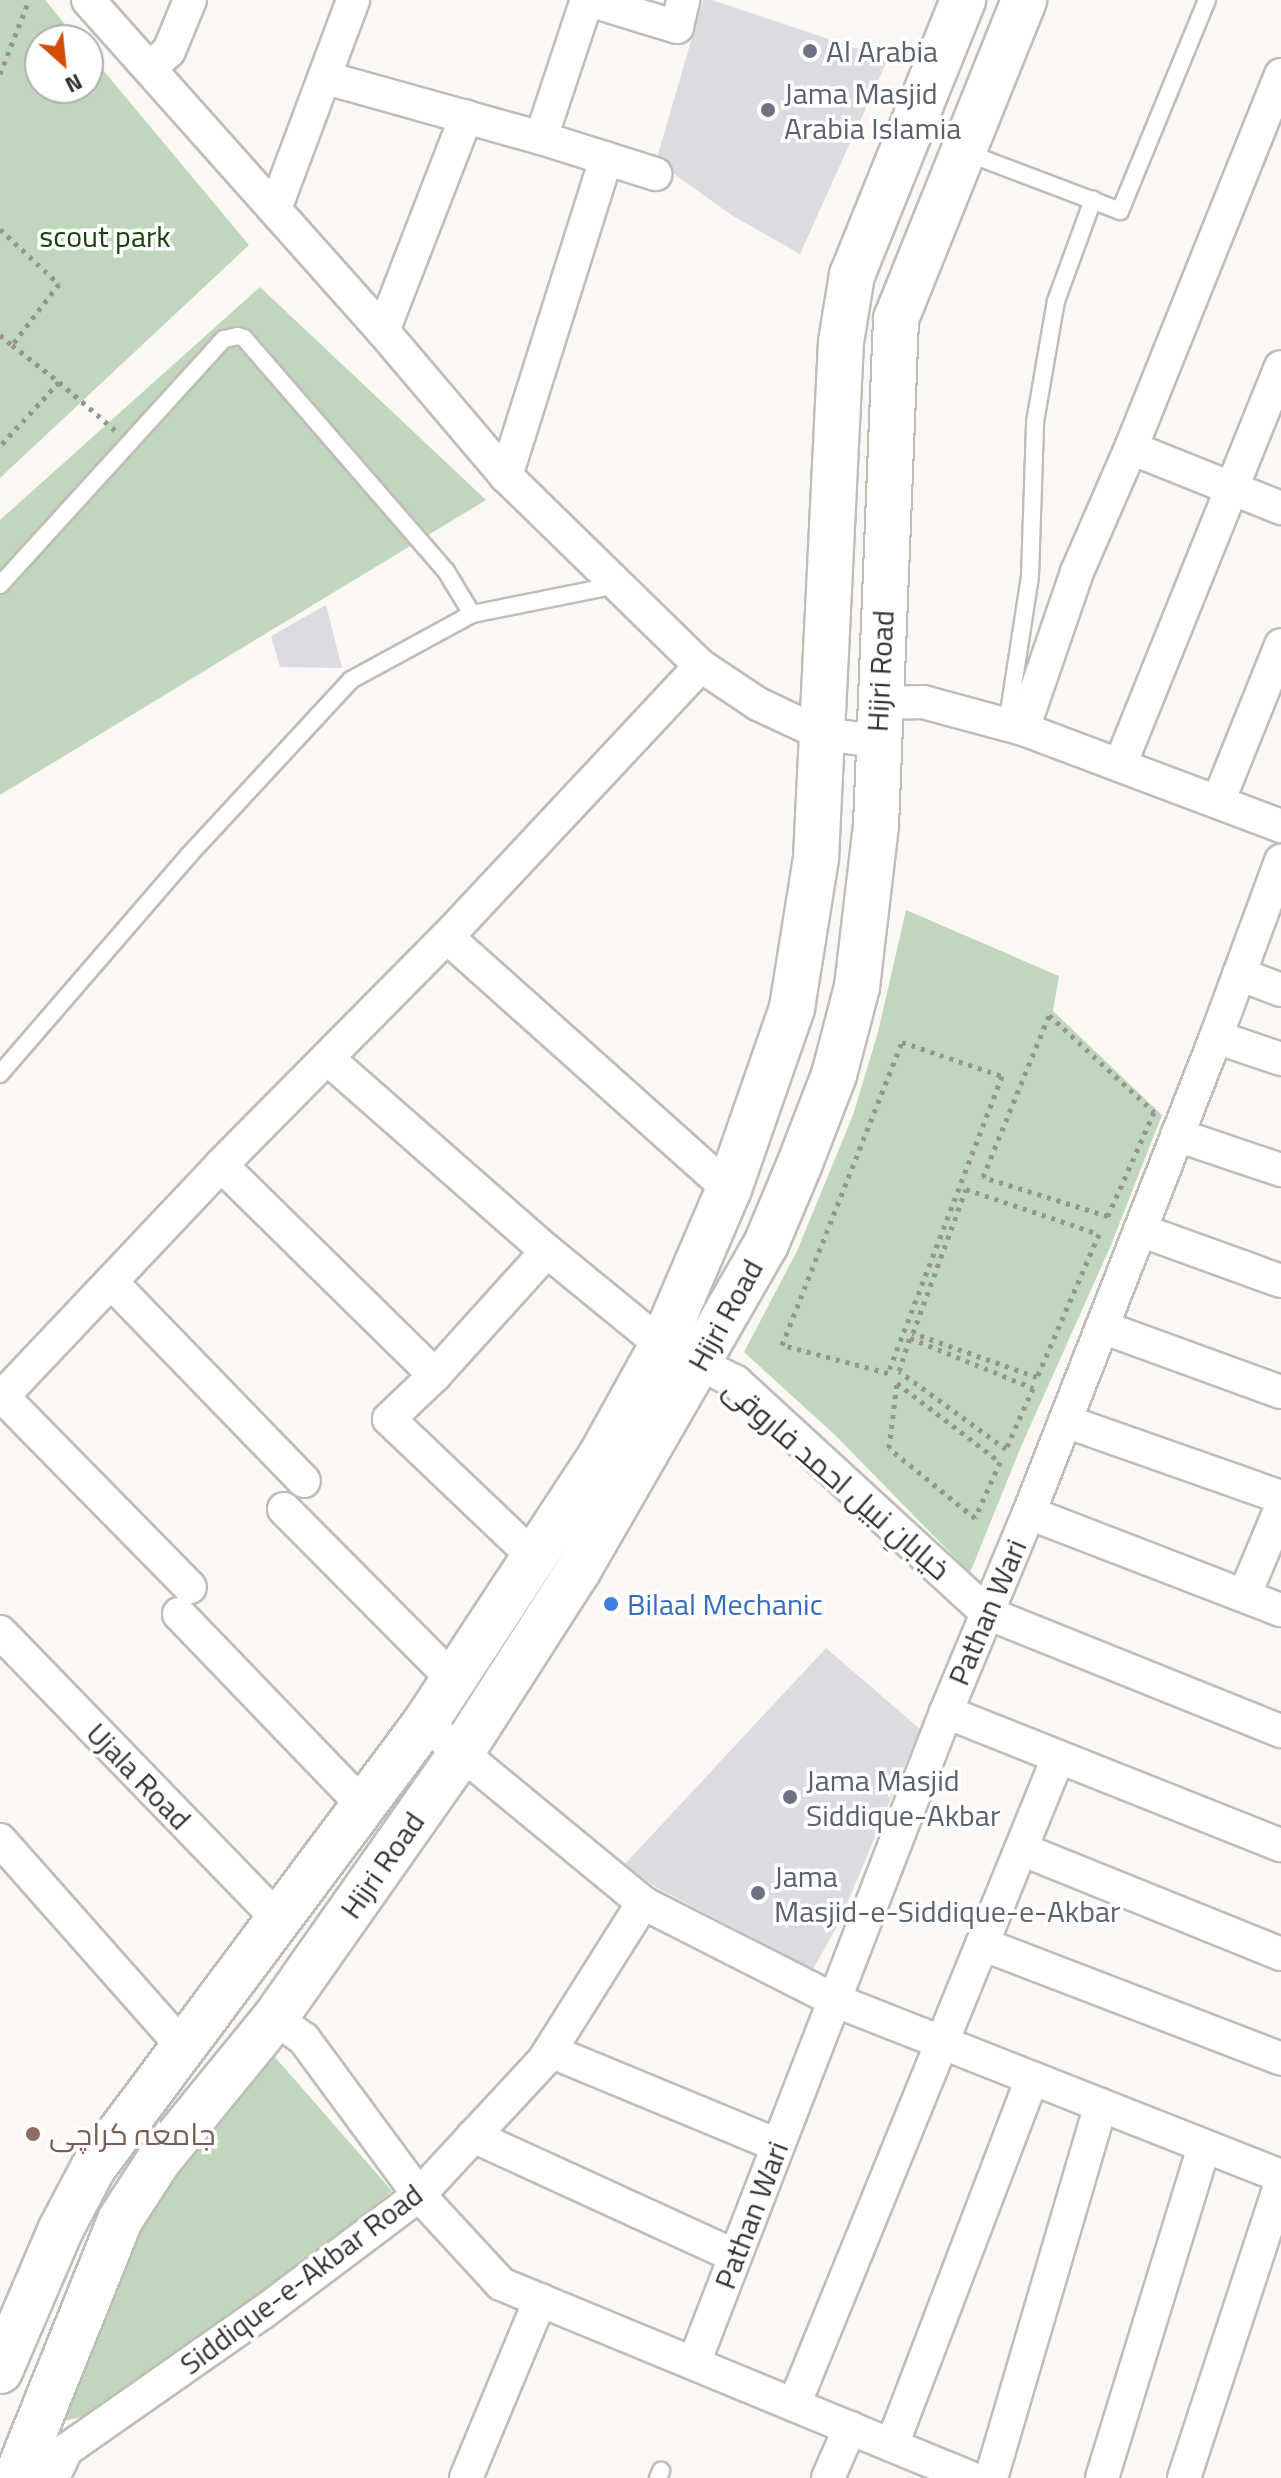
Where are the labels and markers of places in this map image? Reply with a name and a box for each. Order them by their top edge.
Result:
place label: Al Arabia [826,33,938,69]
marker: Al Arabia [801,42,819,60]
place label: Jama Masjid Arabia Islamia [784,75,961,146]
marker: Jama Masjid Arabia Islamia [759,101,777,119]
place label: Bilaal Mechanic [627,1586,823,1622]
marker: Bilaal Mechanic [602,1595,620,1613]
place label: Jama Masjid Siddique-Akbar [806,1762,1000,1832]
marker: Jama Masjid Siddique-Akbar [781,1788,799,1806]
place label: Jama Masjid-e-Siddique-e-Akbar [774,1858,1120,1928]
marker: Jama Masjid-e-Siddique-e-Akbar [749,1884,767,1902]
place label: جامعہ کراچی [49,2116,216,2152]
marker: جامعہ کراچی [24,2125,42,2143]

